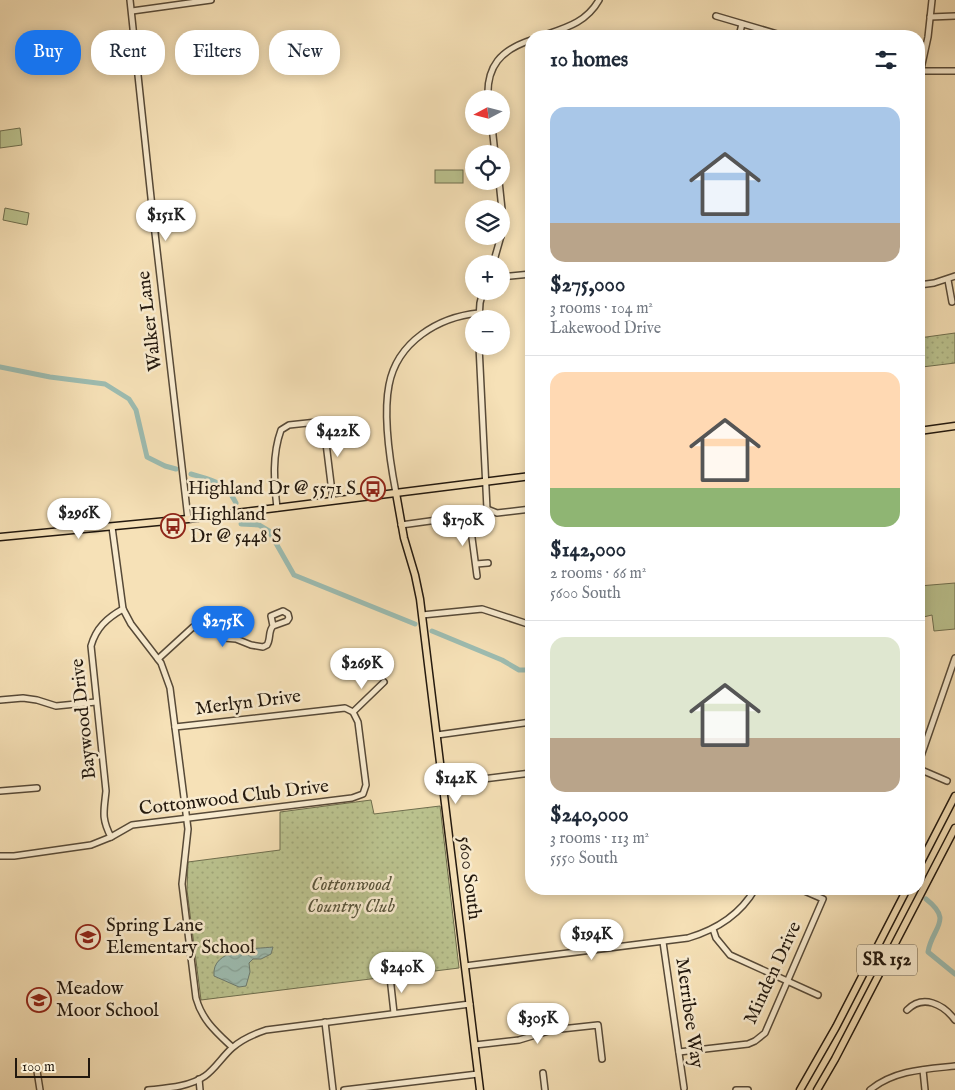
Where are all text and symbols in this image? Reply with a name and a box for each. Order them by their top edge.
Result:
chip: Buy [15,30,81,75]
chip: Rent [91,30,165,75]
chip: Filters [175,30,259,75]
chip: New [269,30,340,75]
icon: filters [872,46,900,74]
text: 10 homes [550,47,628,74]
north arrow [465,90,510,135]
map controls [465,90,510,355]
icon: home [680,139,770,229]
button: locate [465,145,510,190]
pin: $151K [131,200,201,242]
button: layers [465,200,510,245]
text: $151K [147,206,185,226]
button: + [465,255,510,300]
street label: Walker Lane [132,269,168,372]
text: $275,000 [550,272,625,299]
text: 3 rooms · 104 m² [550,299,653,319]
button: − [465,310,510,355]
text: Lakewood Drive [550,319,661,339]
icon: home [680,405,770,495]
pin: $422K [303,416,373,458]
text: $422K [316,422,360,442]
bus stop icon: Highland Dr @ 5571 S [360,476,386,502]
place label: Highland Dr @ 5571 S [188,477,356,501]
pin: $296K [44,498,114,540]
place label: Highland Dr @ 5448 S [190,503,282,549]
text: $296K [58,504,100,524]
pin: $170K [428,504,498,547]
text: $170K [442,511,484,531]
bus stop icon: Highland Dr @ 5448 S [160,513,186,539]
text: $142,000 [550,537,626,564]
text: 2 rooms · 66 m² [550,564,646,584]
text: 5600 South [550,584,621,604]
pin: $275K [188,606,258,648]
text: $275K [202,612,244,632]
pin: $269K [327,648,397,690]
text: $269K [341,654,383,674]
street label: Baywood Drive [66,657,102,781]
icon: home [680,670,770,760]
street label: Merlyn Drive [194,685,302,721]
pin: $142K [421,762,491,805]
text: $142K [435,769,477,789]
street label: Cottonwood Club Drive [138,774,331,822]
text: $240,000 [550,802,629,829]
text: 3 rooms · 113 m² [550,829,649,849]
street label: 5600 South [452,835,486,921]
text: 5550 South [550,849,618,869]
park label: Cottonwood Country Club [307,873,395,919]
place label: Spring Lane Elementary School [106,914,256,960]
pin: $194K [557,918,627,961]
street label: Minden Drive [739,918,807,1028]
school or university icon: Spring Lane Elementary School [75,924,101,950]
text: $194K [571,925,613,945]
road number: SR 152 [857,944,917,976]
pin: $240K [367,952,437,994]
street label: Merribee Way [669,956,709,1070]
text: $240K [380,958,424,978]
place label: Meadow Moor School [56,977,160,1023]
school or university icon: Meadow Moor School [26,987,52,1013]
pin: $305K [503,1002,573,1045]
text: $305K [518,1009,558,1029]
scale bar [15,1055,90,1078]
text: 100 m [22,1058,55,1076]

